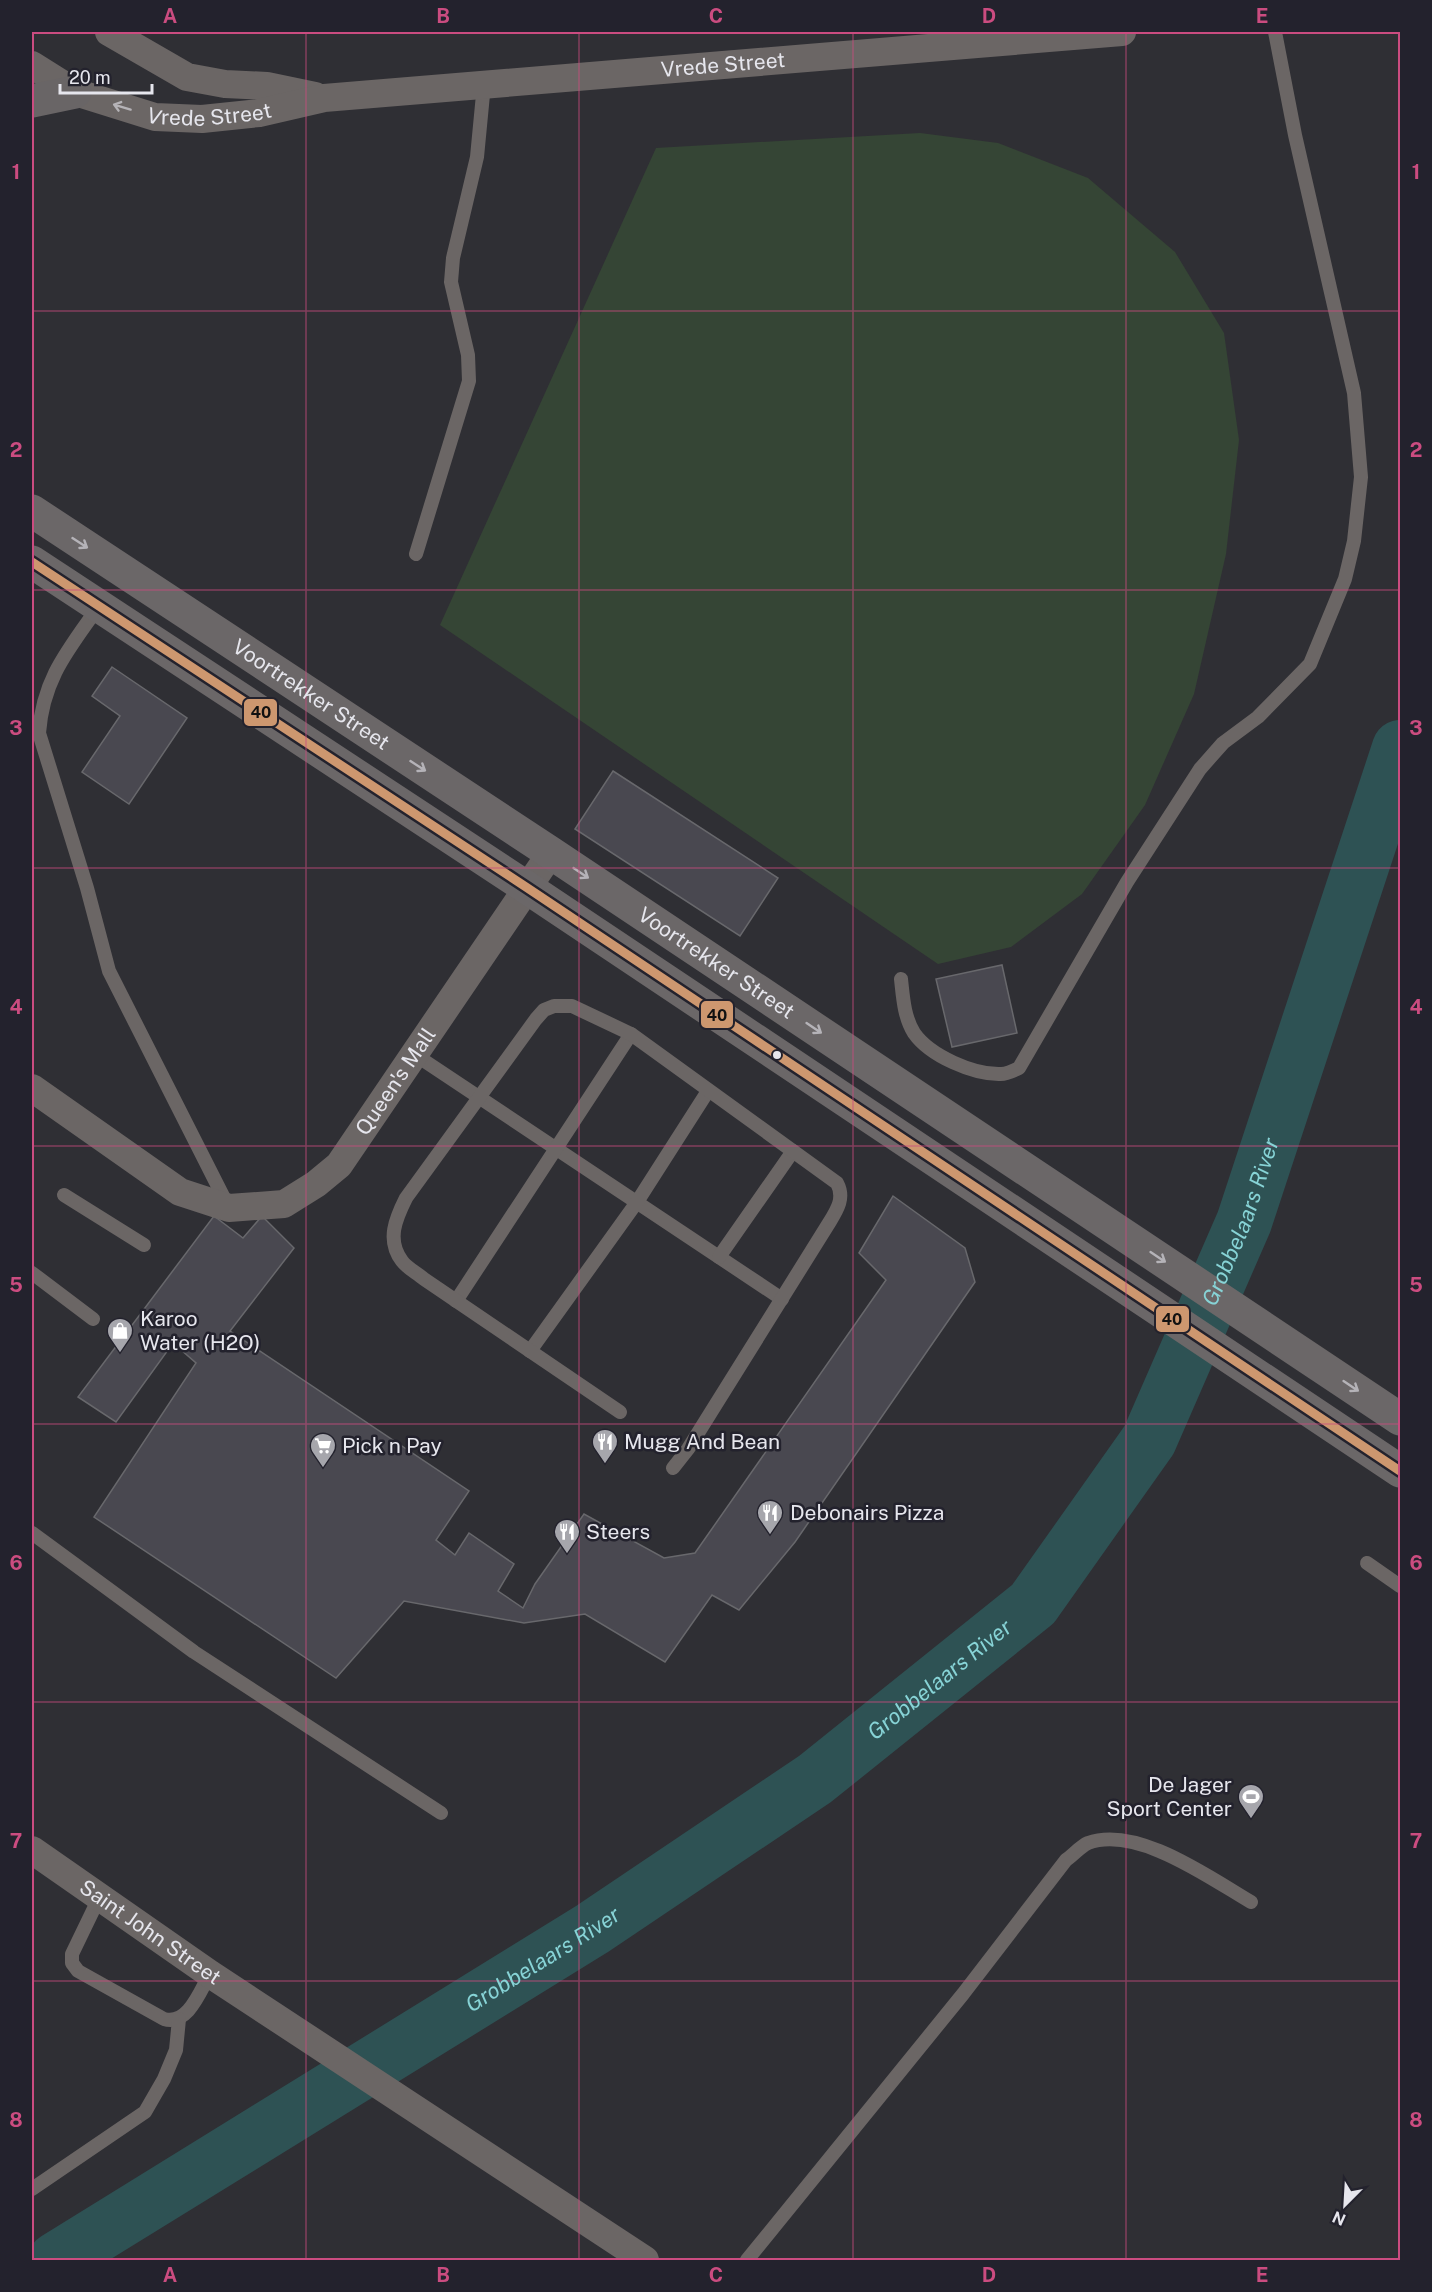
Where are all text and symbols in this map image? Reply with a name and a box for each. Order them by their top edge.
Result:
text: A [163,4,177,28]
text: B [436,4,450,28]
text: C [709,4,723,28]
text: D [982,4,996,28]
text: E [1256,4,1268,28]
street label: Vrede Street [660,47,786,82]
scale bar [60,57,152,95]
text: 20 m [69,67,111,88]
street label: Vrede Street [144,98,274,131]
one-way arrow [113,101,132,112]
text: 1 [12,160,20,184]
text: 1 [1412,160,1420,184]
text: 2 [10,438,22,462]
text: 2 [1410,438,1422,462]
one-way arrow [72,537,88,549]
street label: Voortrekker Street [228,634,394,755]
line badge: 40 [243,698,278,727]
text: 40 [251,703,271,722]
text: 3 [9,716,23,740]
text: 3 [1409,716,1423,740]
one-way arrow [410,760,426,772]
one-way arrow [572,868,589,880]
street label: Voortrekker Street [633,902,799,1024]
text: 4 [9,995,23,1019]
text: 4 [1409,995,1423,1019]
line badge: 40 [700,1000,734,1029]
text: 40 [707,1006,727,1025]
one-way arrow [805,1021,822,1034]
street label: Queen's Mall [350,1023,441,1140]
unlabelled marker [771,1049,783,1061]
water label: Grobbelaars River [1196,1134,1284,1309]
one-way arrow [1149,1251,1166,1263]
text: 5 [9,1273,23,1297]
text: 5 [1409,1273,1423,1297]
line badge: 40 [1155,1305,1190,1333]
place label: Karoo Water (H2O) [140,1306,260,1355]
text: 40 [1162,1310,1182,1329]
shop icon: Karoo Water (H2O) [105,1316,135,1354]
one-way arrow [1342,1380,1358,1392]
restaurant icon: Mugg And Bean [590,1427,620,1465]
place label: Mugg And Bean [624,1429,780,1454]
supermarket icon: Pick n Pay [308,1431,338,1469]
place label: Pick n Pay [342,1433,442,1458]
restaurant icon: Debonairs Pizza [755,1498,785,1536]
place label: Debonairs Pizza [790,1500,944,1525]
restaurant icon: Steers [552,1517,582,1555]
place label: Steers [586,1519,650,1544]
text: 6 [9,1551,23,1575]
text: 6 [1409,1551,1423,1575]
water label: Grobbelaars River [862,1613,1017,1745]
place label: De Jager Sport Center [1106,1772,1232,1821]
sports icon: De Jager Sport Center [1236,1782,1266,1820]
text: 7 [10,1829,22,1853]
text: 7 [1410,1829,1422,1853]
street label: Saint John Street [75,1874,226,1990]
water label: Grobbelaars River [460,1901,625,2017]
text: 8 [9,2108,23,2132]
text: 8 [1409,2108,1423,2132]
north arrow [1315,2175,1375,2235]
text: N [1330,2207,1349,2229]
text: A [163,2263,177,2287]
text: B [436,2263,450,2287]
text: C [709,2263,723,2287]
text: D [982,2263,996,2287]
text: E [1256,2263,1268,2287]

